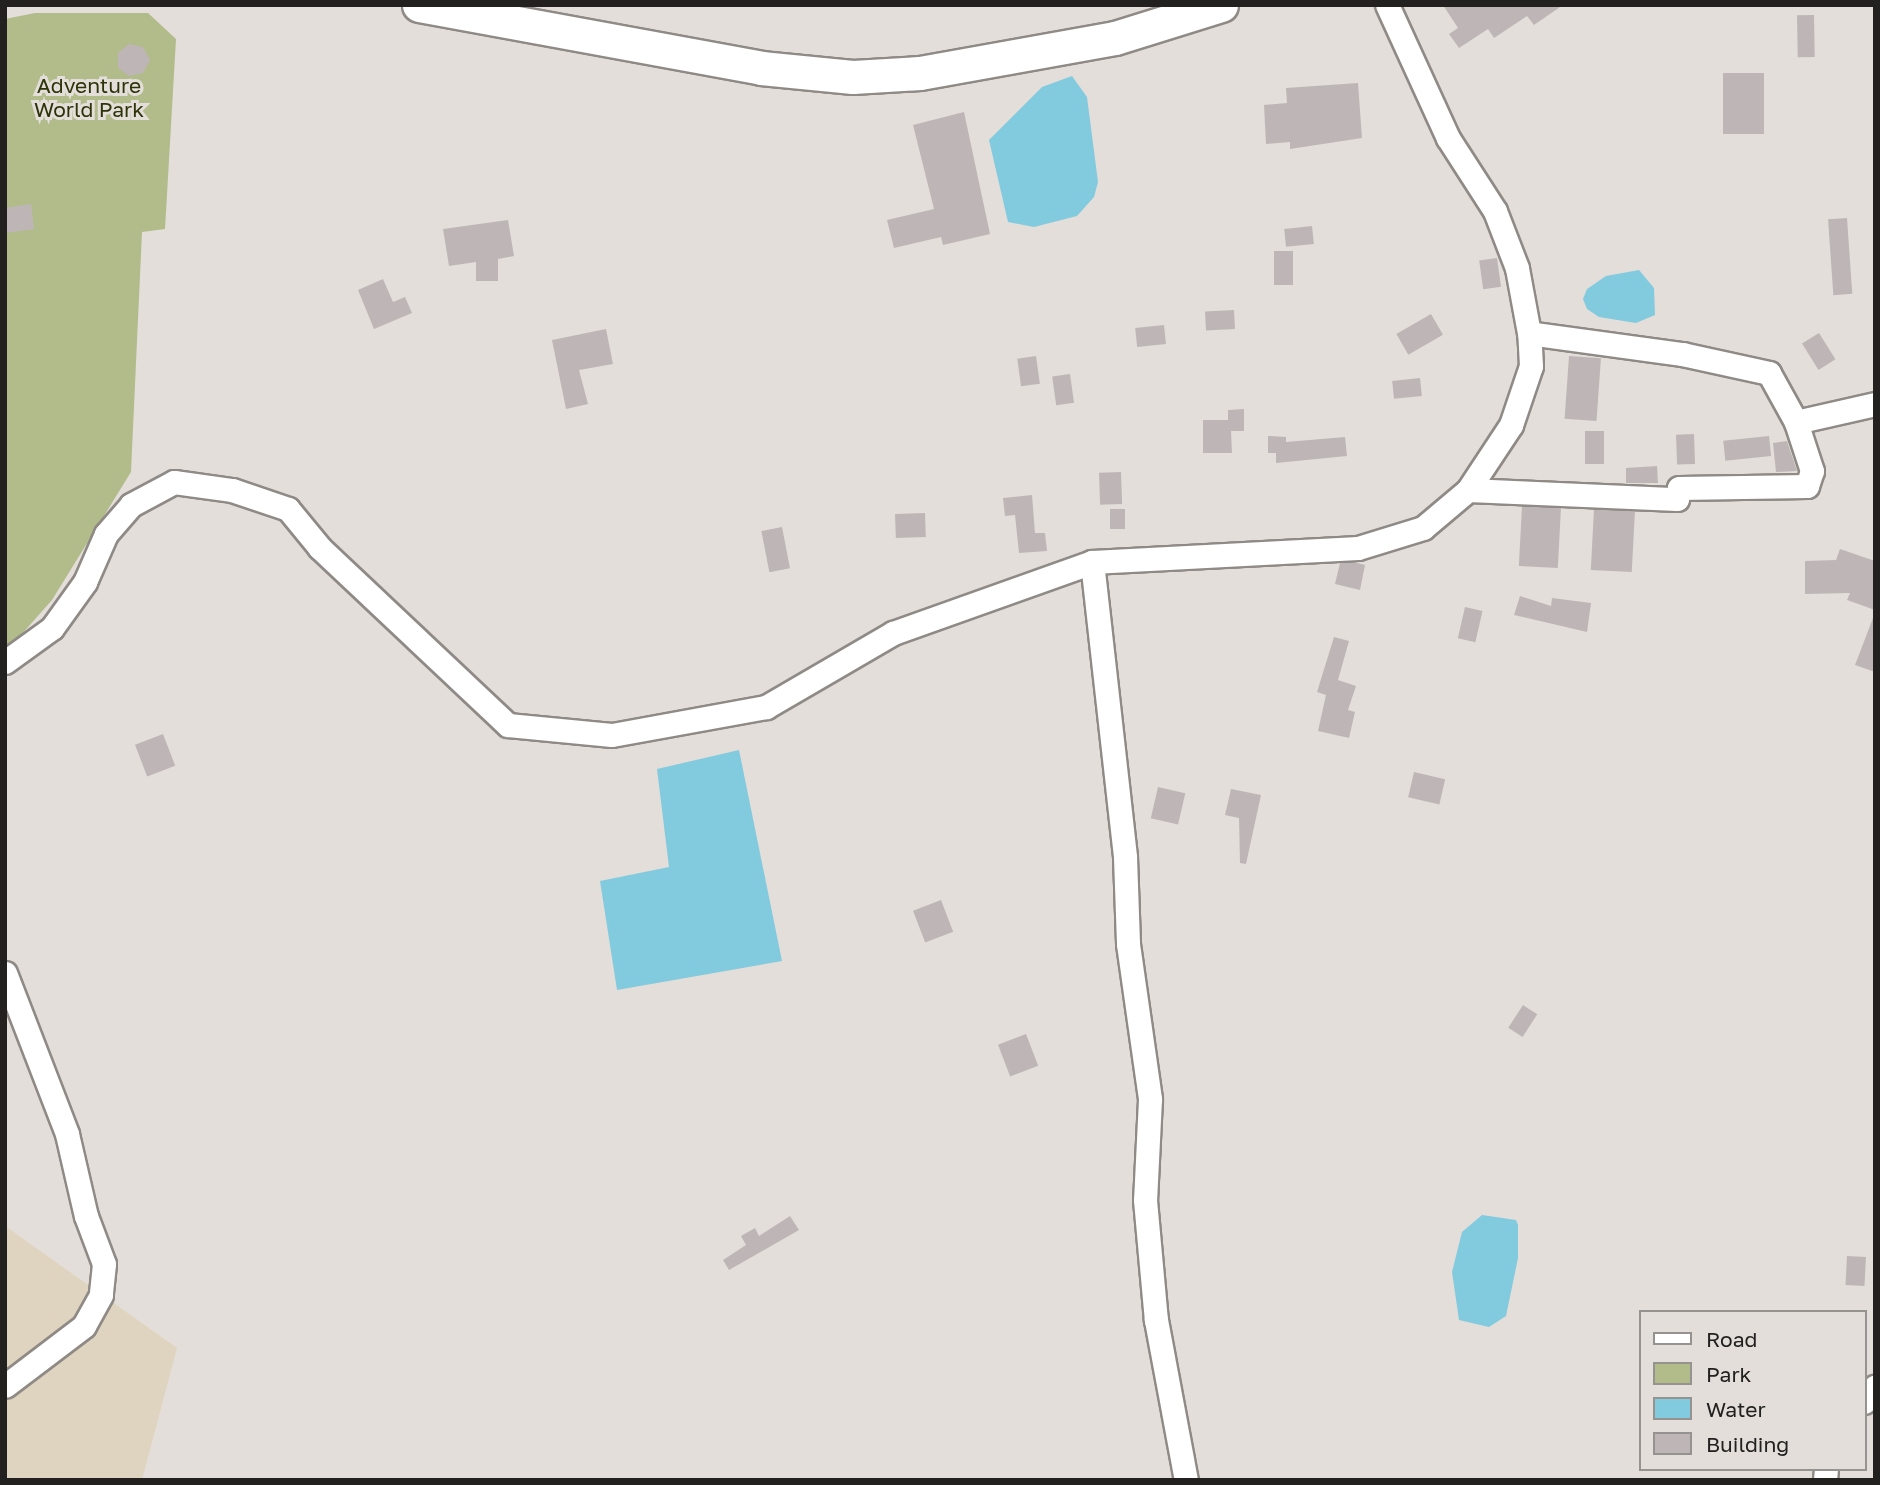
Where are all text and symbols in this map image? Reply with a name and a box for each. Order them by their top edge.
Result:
park label: Adventure World Park [34,72,144,122]
legend [1638,1310,1866,1471]
text: Road [1706,1326,1757,1352]
text: Park [1706,1361,1751,1387]
text: Water [1706,1396,1766,1422]
text: Building [1706,1431,1789,1457]

